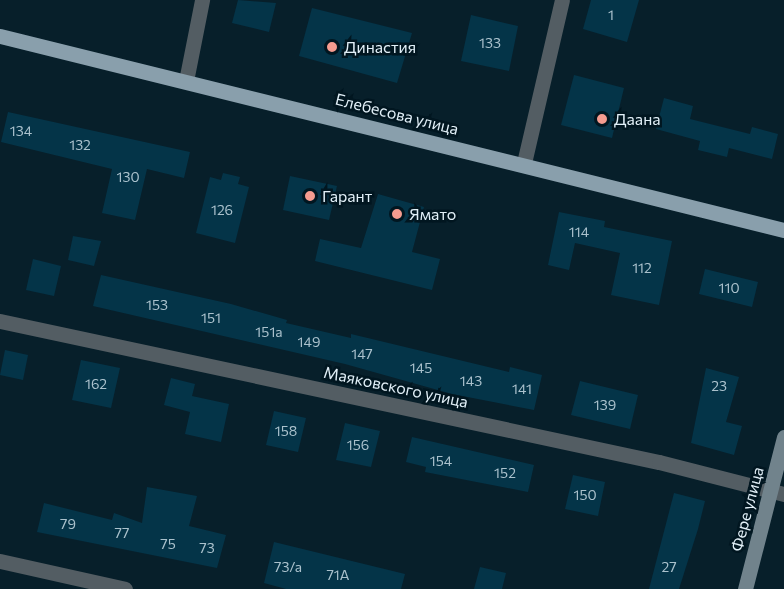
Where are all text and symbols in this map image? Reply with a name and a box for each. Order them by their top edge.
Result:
house number: 1 [608,7,614,23]
house number: 133 [479,35,501,51]
place label: Династия [344,37,416,57]
marker: Династия [325,40,339,54]
street label: Елебесова улица [333,89,461,139]
place label: Даана [614,109,661,129]
marker: Даана [595,112,609,126]
house number: 134 [10,123,32,139]
house number: 132 [69,137,91,153]
house number: 130 [116,169,140,185]
place label: Гарант [322,186,372,206]
marker: Гарант [303,189,317,203]
house number: 126 [211,202,233,218]
place label: Ямато [409,204,456,224]
marker: Ямато [390,207,404,221]
house number: 114 [569,224,589,240]
house number: 112 [632,260,652,276]
house number: 110 [718,280,740,296]
house number: 153 [146,297,168,313]
house number: 151 [201,310,221,326]
house number: 151а [255,324,283,340]
house number: 149 [298,334,320,350]
house number: 147 [351,346,373,362]
house number: 145 [410,360,432,376]
street label: Маяковского улица [322,362,470,412]
house number: 143 [460,373,482,389]
house number: 162 [85,376,107,392]
house number: 23 [711,378,727,394]
house number: 141 [512,381,532,397]
house number: 139 [594,397,616,413]
house number: 158 [275,423,297,439]
house number: 156 [347,437,369,453]
house number: 154 [430,453,452,469]
house number: 152 [494,465,516,481]
street label: Фере улица [727,465,767,553]
house number: 150 [573,487,597,503]
house number: 79 [60,516,76,532]
house number: 77 [115,525,129,541]
house number: 75 [160,536,176,552]
house number: 73 [199,540,215,556]
house number: 73/а [274,559,302,575]
house number: 27 [661,559,677,575]
house number: 71А [326,567,350,583]

